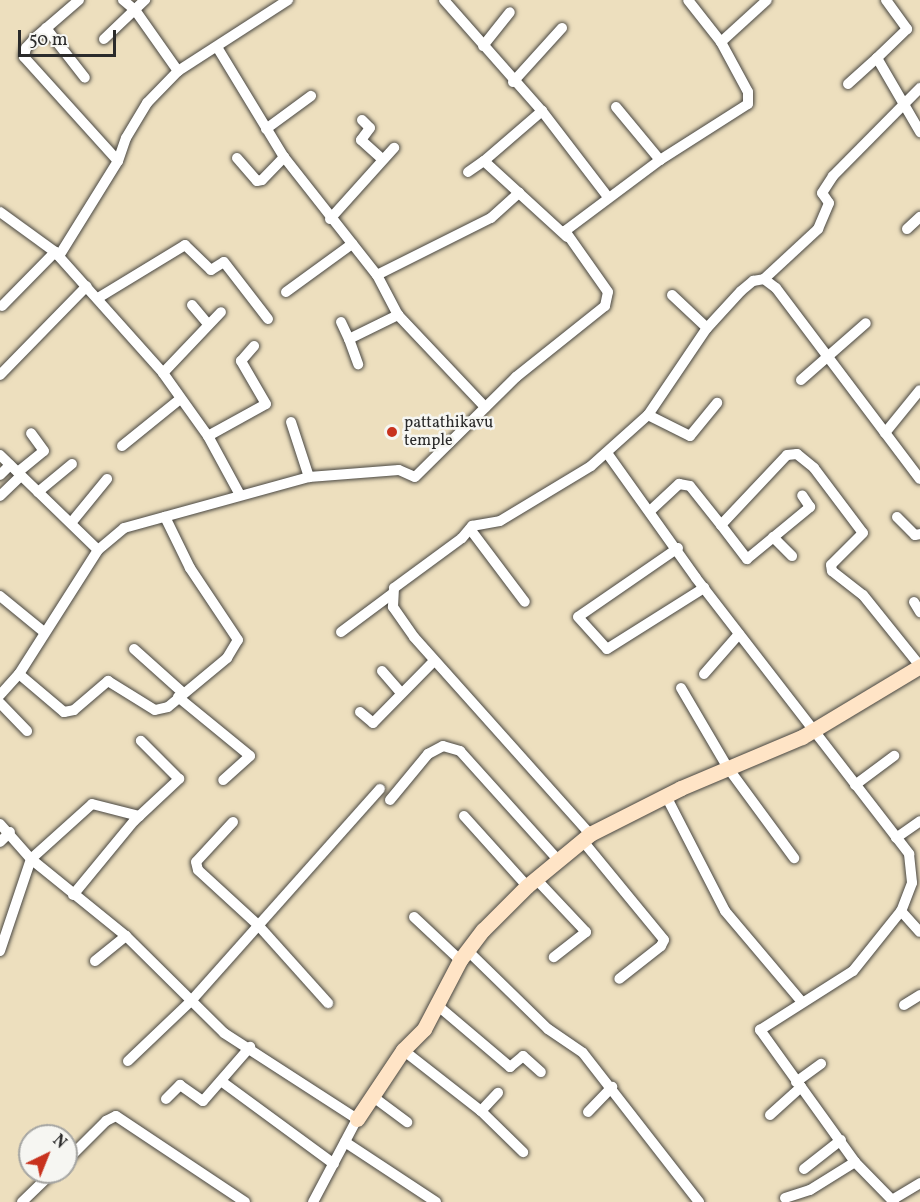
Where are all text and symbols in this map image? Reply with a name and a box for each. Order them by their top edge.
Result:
scale bar [21,18,118,56]
text: 50 m [29,28,68,53]
place label: pattathikavu temple [404,413,493,451]
marker: pattathikavu temple [385,425,399,439]
north arrow [18,1124,78,1184]
text: N [47,1130,71,1154]

